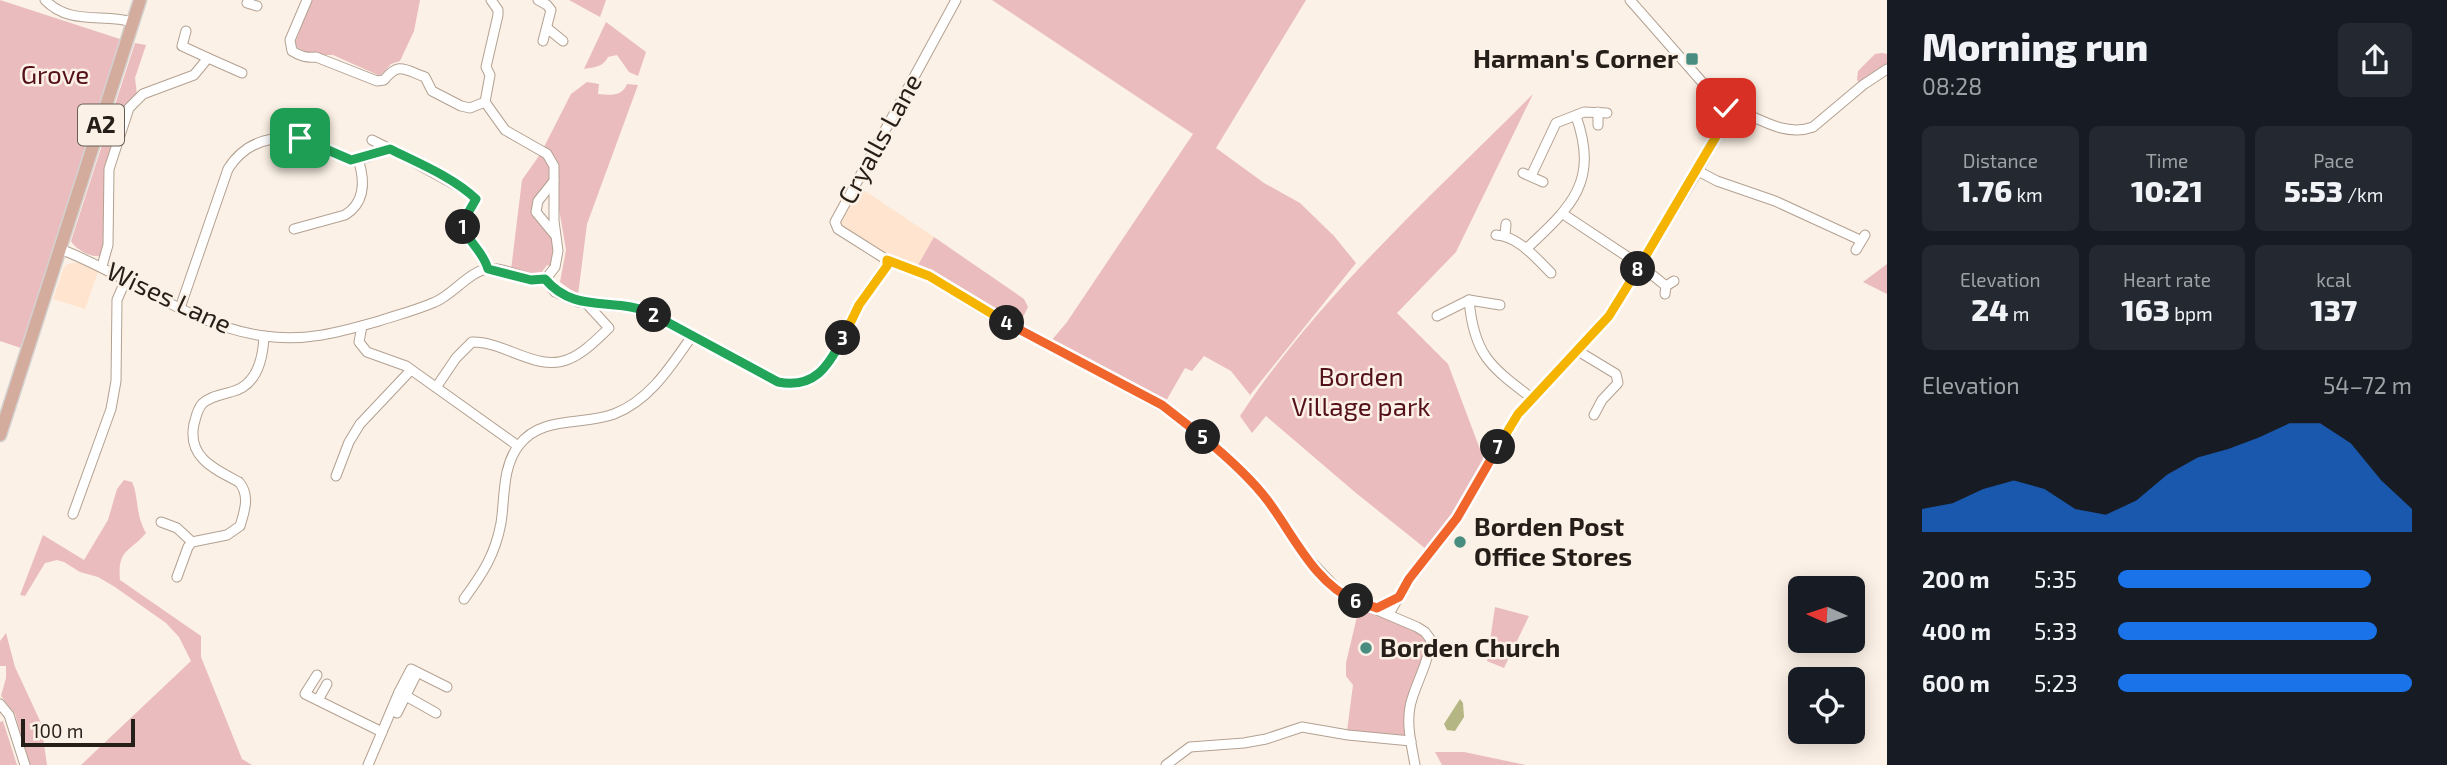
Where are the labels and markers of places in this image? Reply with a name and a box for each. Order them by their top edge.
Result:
place label: Harman's Corner [1473,42,1678,73]
marker: Harman's Corner [1684,51,1700,67]
pin [1696,78,1756,138]
pin [270,108,330,168]
pin: 1 [446,210,480,244]
pin: 8 [1620,252,1656,286]
pin: 2 [636,298,672,332]
pin: 4 [990,306,1024,340]
pin: 3 [826,320,860,356]
pin: 5 [1186,420,1220,454]
pin: 7 [1480,430,1516,464]
place label: Borden Post Office Stores [1474,510,1632,571]
marker: Borden Post Office Stores [1452,534,1468,550]
pin: 6 [1338,584,1374,618]
place label: Borden Church [1380,631,1560,662]
marker: Borden Church [1358,640,1374,656]

